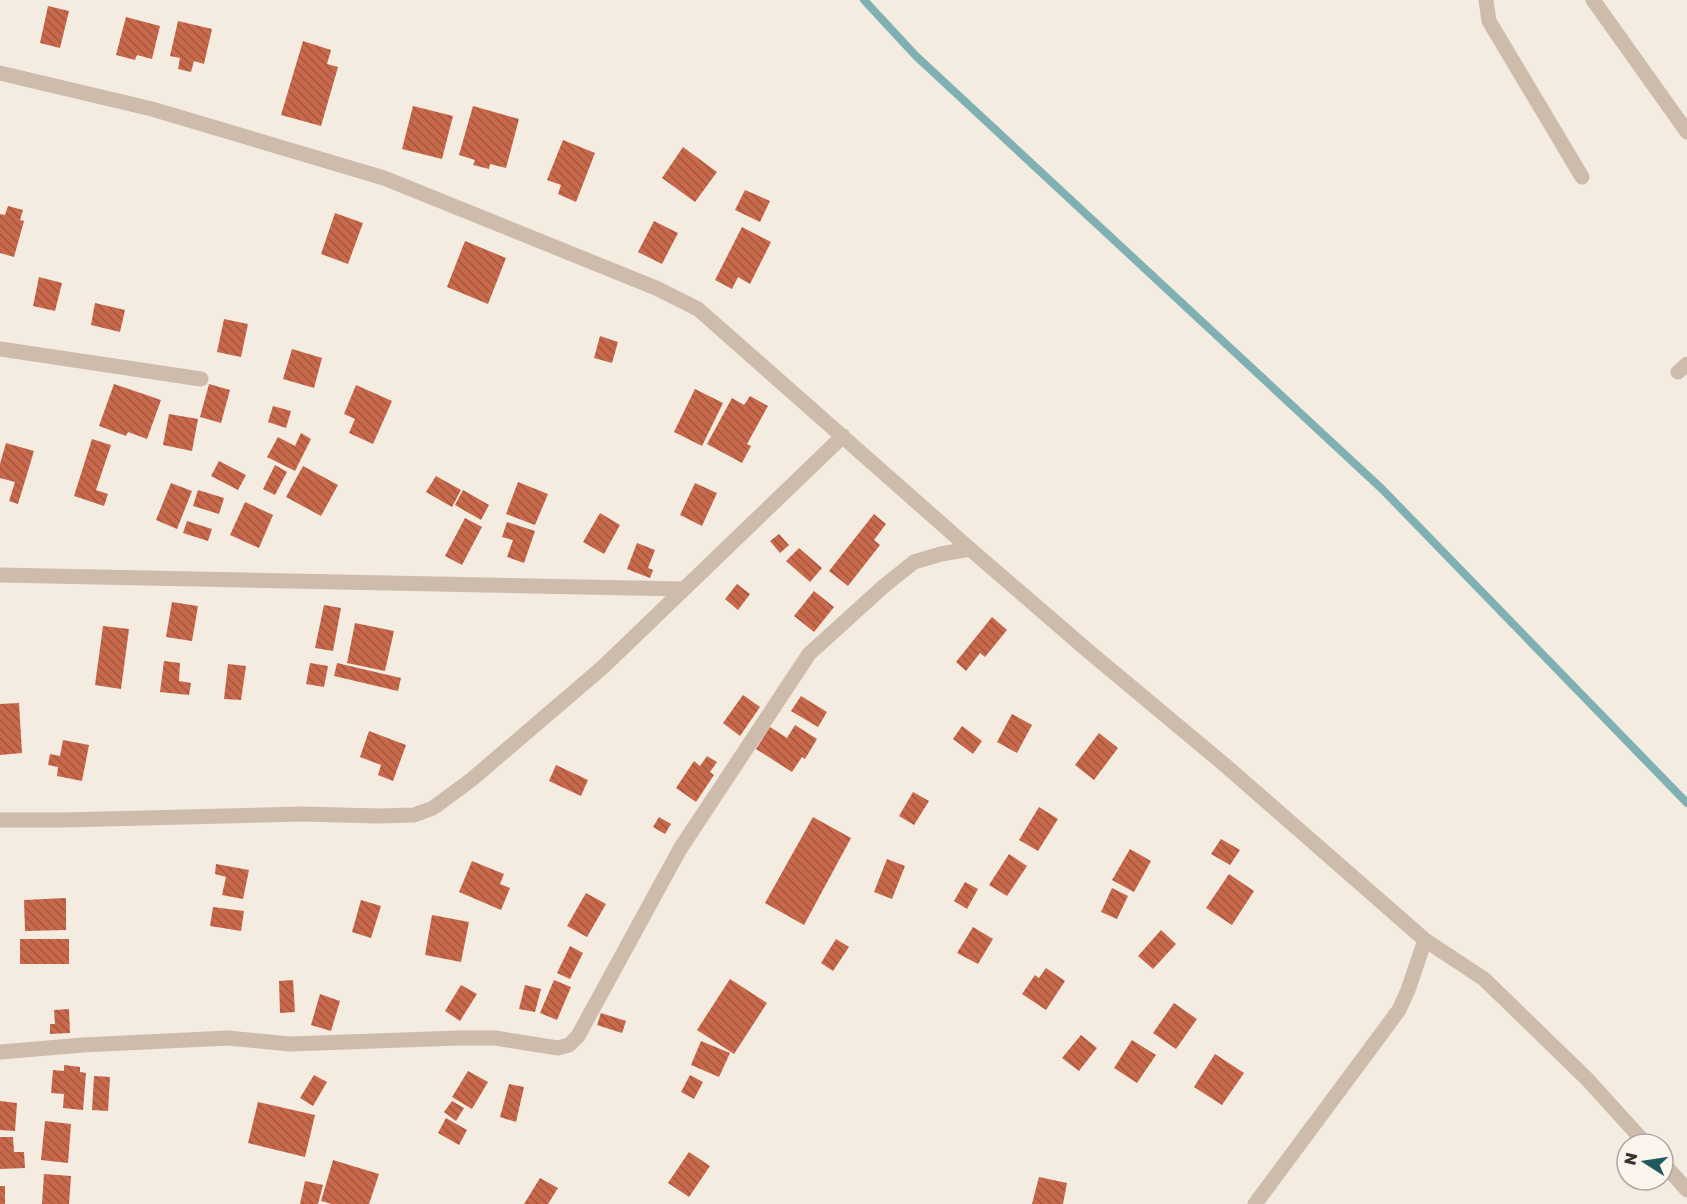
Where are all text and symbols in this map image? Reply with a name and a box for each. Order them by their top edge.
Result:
north arrow [1615,1132,1675,1192]
text: N [1619,1151,1641,1167]

